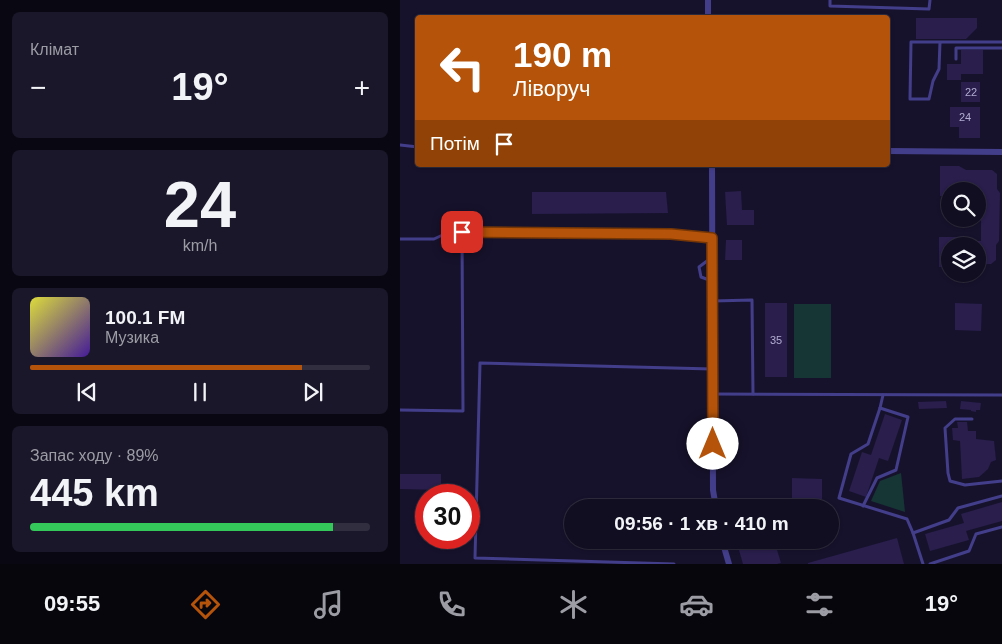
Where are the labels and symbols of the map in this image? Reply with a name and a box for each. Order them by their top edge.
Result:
house number: 22 [965,86,977,98]
house number: 24 [959,111,971,123]
pin [441,211,483,253]
house number: 35 [770,334,782,346]
position arrow [686,417,738,469]
speed limit sign: 30 [415,484,480,549]

